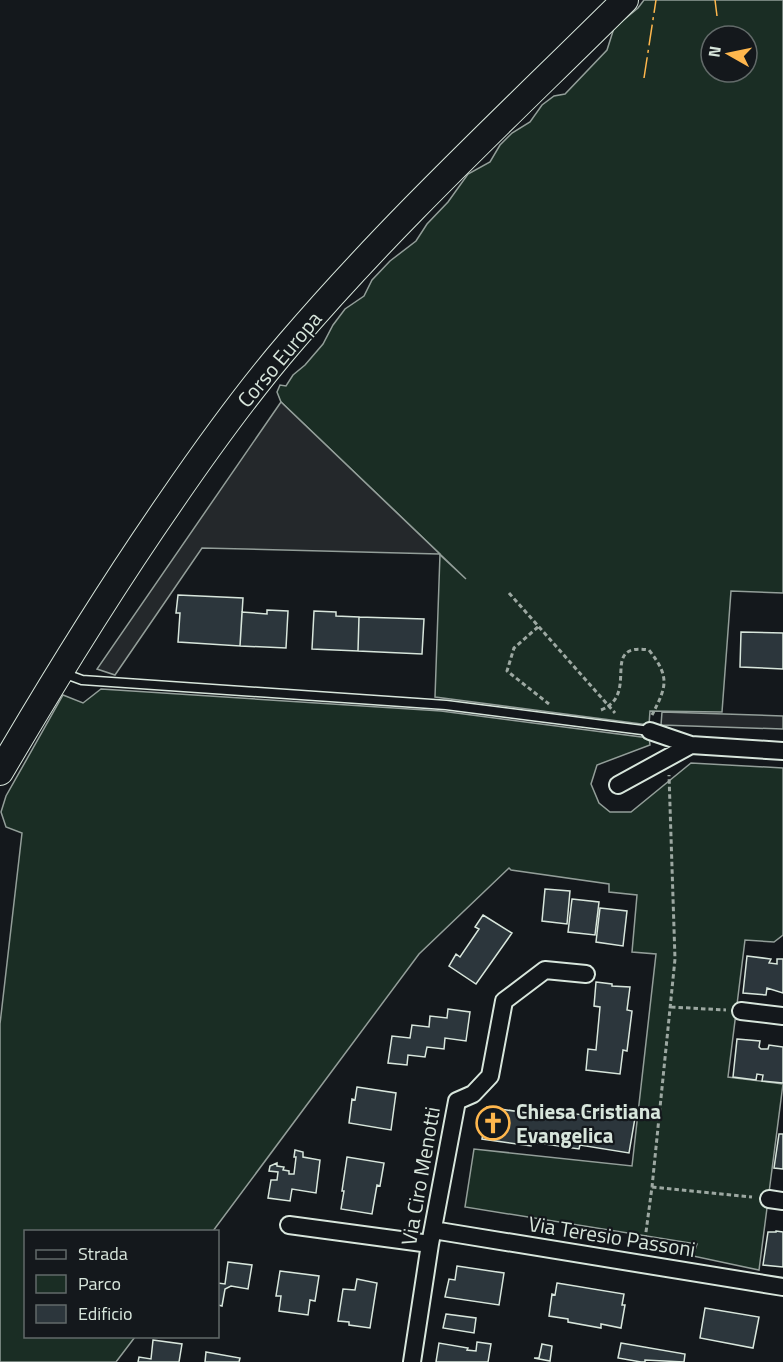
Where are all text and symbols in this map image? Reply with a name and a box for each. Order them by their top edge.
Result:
north arrow [699,24,759,84]
text: N [701,44,727,59]
street label: Corso Europa [229,303,329,414]
place label: Chiesa Cristiana Evangelica [516,1095,661,1151]
street label: Via Ciro Menotti [392,1104,448,1248]
church icon: Chiesa Cristiana Evangelica [475,1105,511,1141]
street label: Via Teresio Passoni [526,1207,698,1265]
legend [24,1230,219,1338]
text: Strada [78,1240,128,1267]
text: Parco [78,1270,121,1297]
text: Edificio [78,1300,132,1327]

